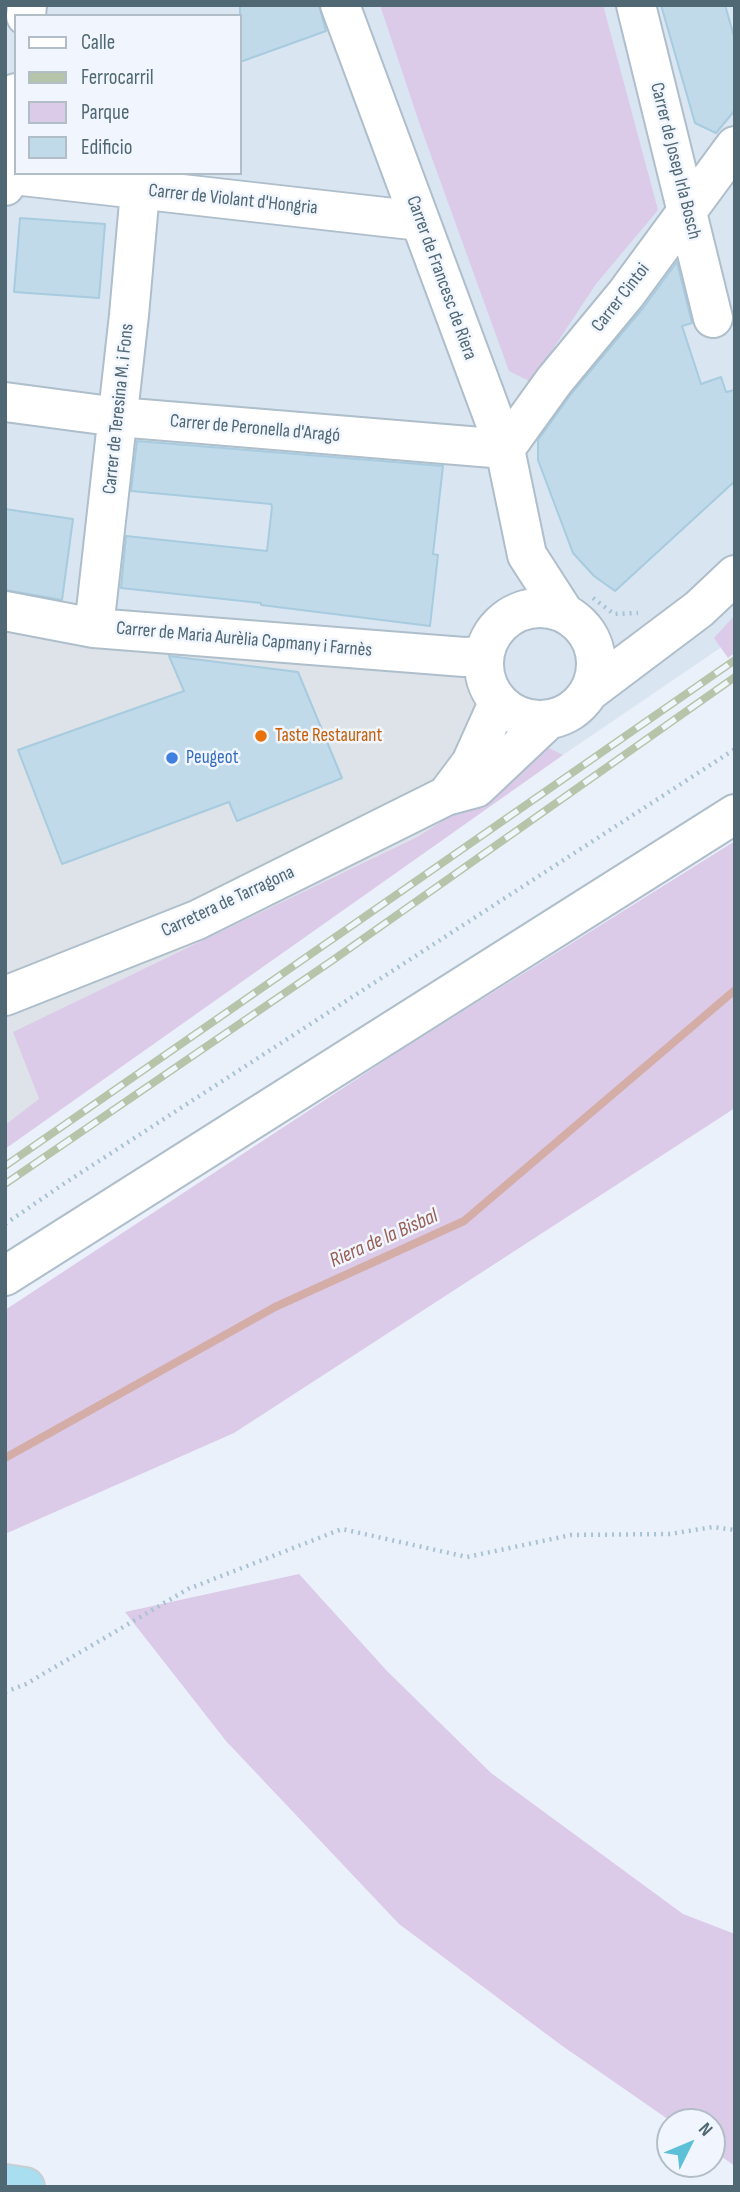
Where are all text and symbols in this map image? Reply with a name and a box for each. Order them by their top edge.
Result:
legend [14,14,242,175]
text: Calle [81,30,115,55]
text: Ferrocarril [81,65,154,90]
street label: Carrer de Josep Irla Bosch [645,80,705,242]
text: Parque [81,100,129,125]
text: Edificio [81,135,132,160]
street label: Carrer de Violant d'Hongria [147,180,319,220]
street label: Carrer de Francesc de Riera [401,193,481,363]
street label: Carrer Cintoi [587,259,655,337]
street label: Carrer de Teresina M. i Fons [99,323,139,495]
street label: Carrer de Peronella d'Aragó [169,410,341,448]
street label: Carrer de Maria Aurèlia Capmany i Farnès [115,617,373,663]
place label: Taste Restaurant [275,725,382,747]
marker: Taste Restaurant [253,728,269,744]
place label: Peugeot [186,747,238,769]
marker: Peugeot [164,750,180,766]
street label: Carretera de Tarragona [158,861,298,943]
water label: Riera de la Bisbal [326,1204,442,1274]
north arrow [656,2108,726,2178]
text: N [693,2118,717,2141]

